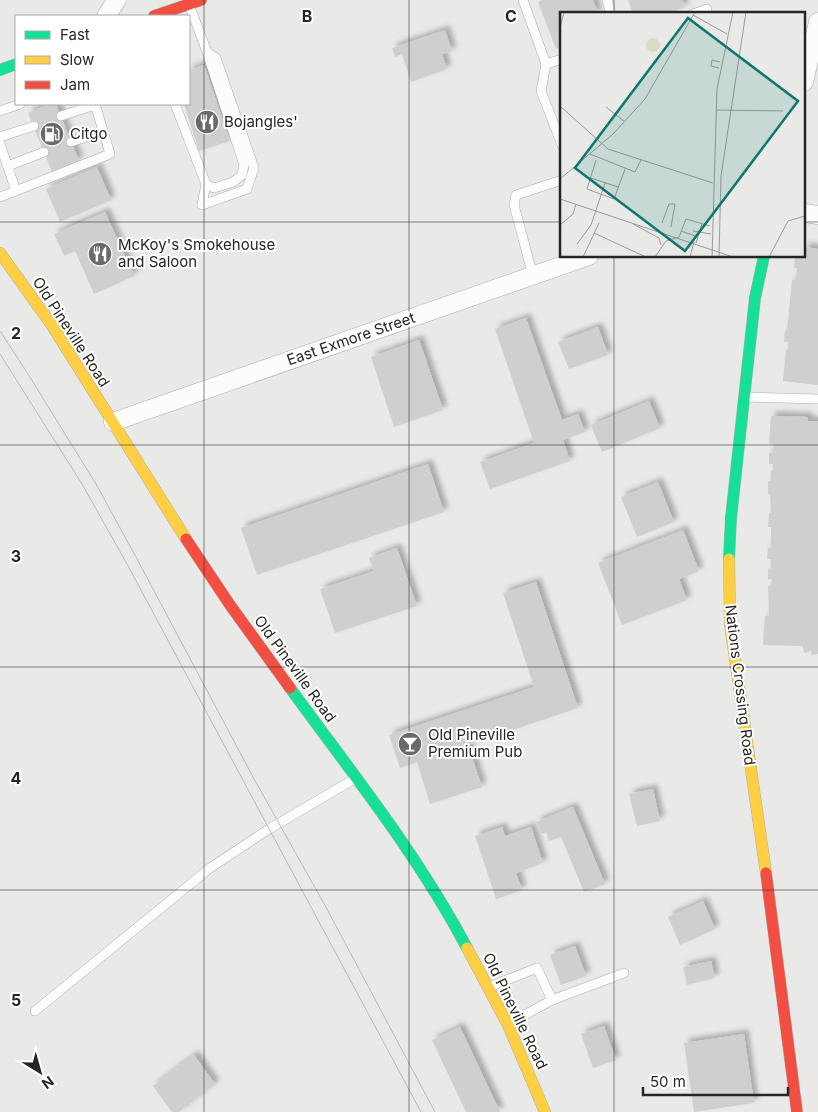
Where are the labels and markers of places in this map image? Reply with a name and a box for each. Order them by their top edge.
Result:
restaurant icon: Bojangles' [194,109,220,135]
place label: Bojangles' [224,112,298,131]
fuel station icon: Citgo [39,121,65,147]
place label: Citgo [70,124,108,143]
place label: McKoy's Smokehouse and Saloon [118,235,275,271]
restaurant icon: McKoy's Smokehouse and Saloon [87,241,113,267]
place label: Old Pineville Premium Pub [428,725,522,761]
bar icon: Old Pineville Premium Pub [397,731,423,757]

